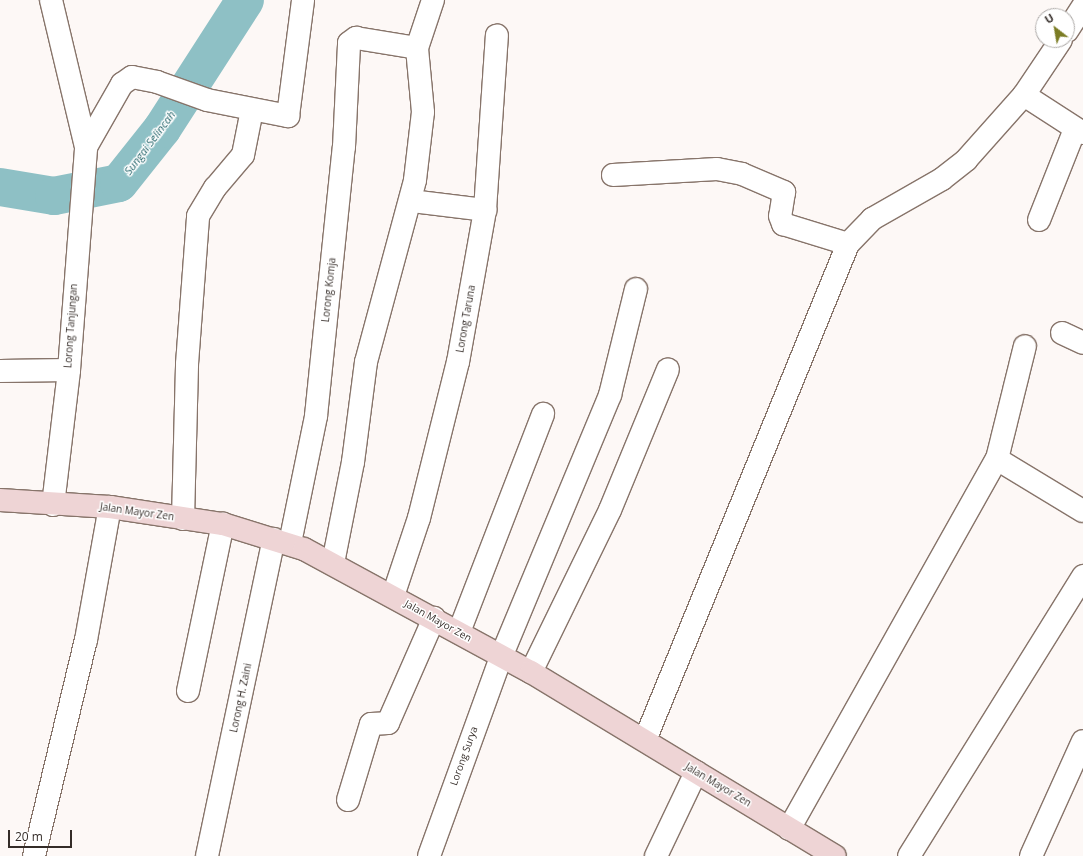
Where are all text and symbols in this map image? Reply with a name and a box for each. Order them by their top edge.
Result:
north arrow [1035,8,1075,48]
text: U [1042,10,1057,27]
water label: Sungai Selincah [122,109,178,177]
street label: Lorong Komja [320,257,338,323]
street label: Lorong Tanjungan [62,283,80,369]
street label: Lorong Taruna [454,284,478,354]
street label: Jalan Mayor Zen [99,501,175,523]
street label: Jalan Mayor Zen [402,598,474,644]
street label: Lorong H. Zaini [228,662,254,734]
street label: Lorong Surya [448,725,480,787]
street label: Jalan Mayor Zen [683,761,753,809]
scale bar [10,822,74,848]
text: 20 m [15,828,43,845]

